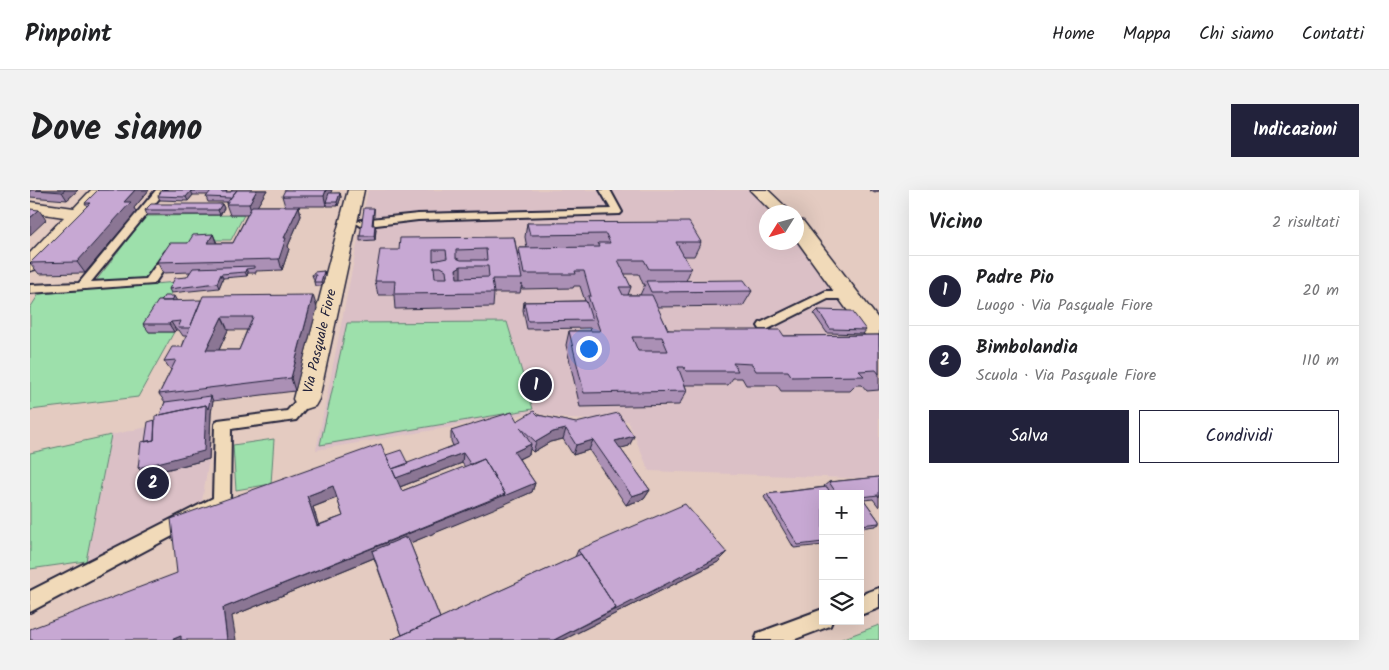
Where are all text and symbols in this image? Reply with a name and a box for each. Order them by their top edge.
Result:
text: Pinpoint [25,15,112,54]
text: Home [1052,20,1095,49]
text: Mappa [1123,20,1171,49]
text: Chi siamo [1199,20,1274,49]
text: Contatti [1302,20,1364,49]
text: Dove siamo [30,102,203,158]
button: Indicazioni [1231,104,1359,157]
north arrow [759,205,804,250]
text: Vicino [929,206,983,239]
text: 2 risultati [1272,210,1339,235]
text: Padre Pio [976,263,1054,293]
text: 1 [943,278,947,303]
text: 20 m [1303,278,1339,303]
street label: Via Pasquale Fiore [297,286,343,395]
text: Luogo · Via Pasquale Fiore [976,293,1153,318]
text: Bimbolandia [976,333,1078,363]
your location [576,336,602,362]
text: 2 [940,348,950,373]
text: 110 m [1302,348,1339,373]
text: Scuola · Via Pasquale Fiore [976,363,1156,388]
pin: 1 [520,366,552,404]
button: Salva [929,410,1129,463]
button: Condividi [1139,410,1339,463]
pin: 2 [137,464,169,502]
map controls [819,490,864,625]
button: + [819,490,864,535]
button: − [819,535,864,580]
button: layers [819,580,864,625]

